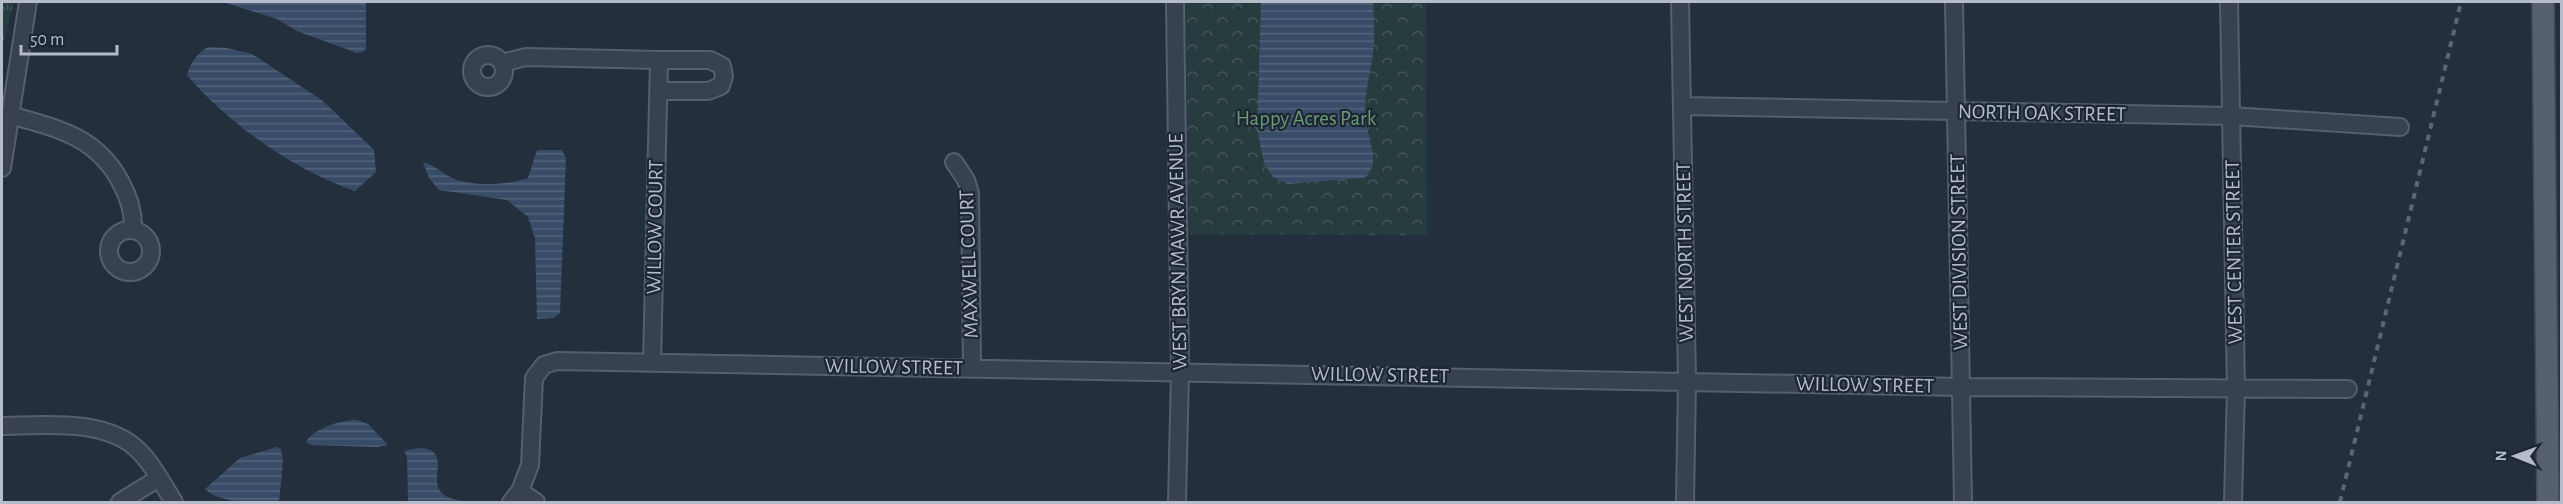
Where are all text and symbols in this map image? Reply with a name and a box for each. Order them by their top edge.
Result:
scale bar [21,18,117,56]
text: 50 m [30,31,64,49]
street label: NORTH OAK STREET [1958,101,2126,125]
park label: Happy Acres Park [1236,108,1377,129]
street label: WEST BRYN MAWR AVENUE [1165,133,1191,371]
street label: WEST DIVISION STREET [1947,153,1971,351]
street label: WILLOW COURT [643,159,667,295]
street label: WEST CENTER STREET [2222,159,2246,345]
street label: WEST NORTH STREET [1673,162,1697,342]
street label: MAXWELL COURT [956,189,982,339]
street label: WILLOW STREET [825,355,963,379]
street label: WILLOW STREET [1311,363,1449,387]
street label: WILLOW STREET [1796,373,1934,397]
north arrow [2485,426,2545,486]
text: N [2493,450,2509,461]

